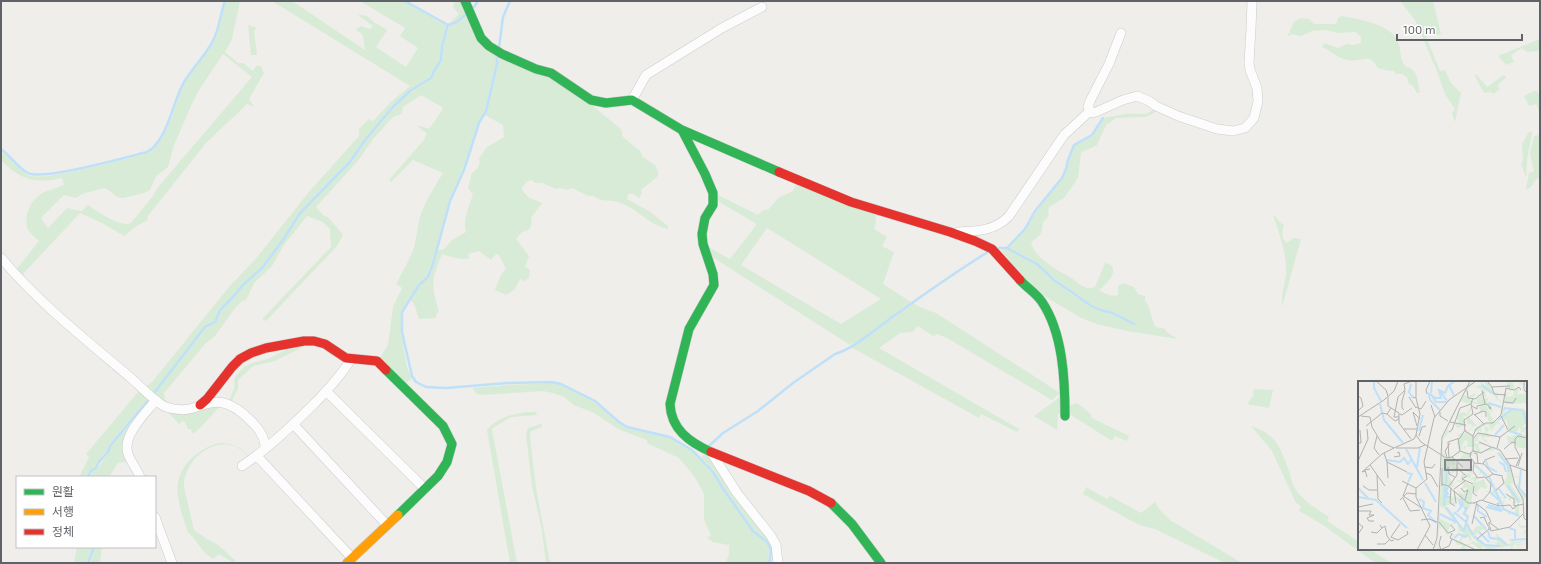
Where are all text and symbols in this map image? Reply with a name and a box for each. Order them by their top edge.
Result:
scale bar [1397,16,1522,42]
text: 100 m [1403,22,1435,36]
inset map [1358,381,1527,550]
legend [16,476,156,548]
text: 원활 [52,484,74,498]
text: 서행 [52,504,74,518]
text: 정체 [52,524,74,538]

